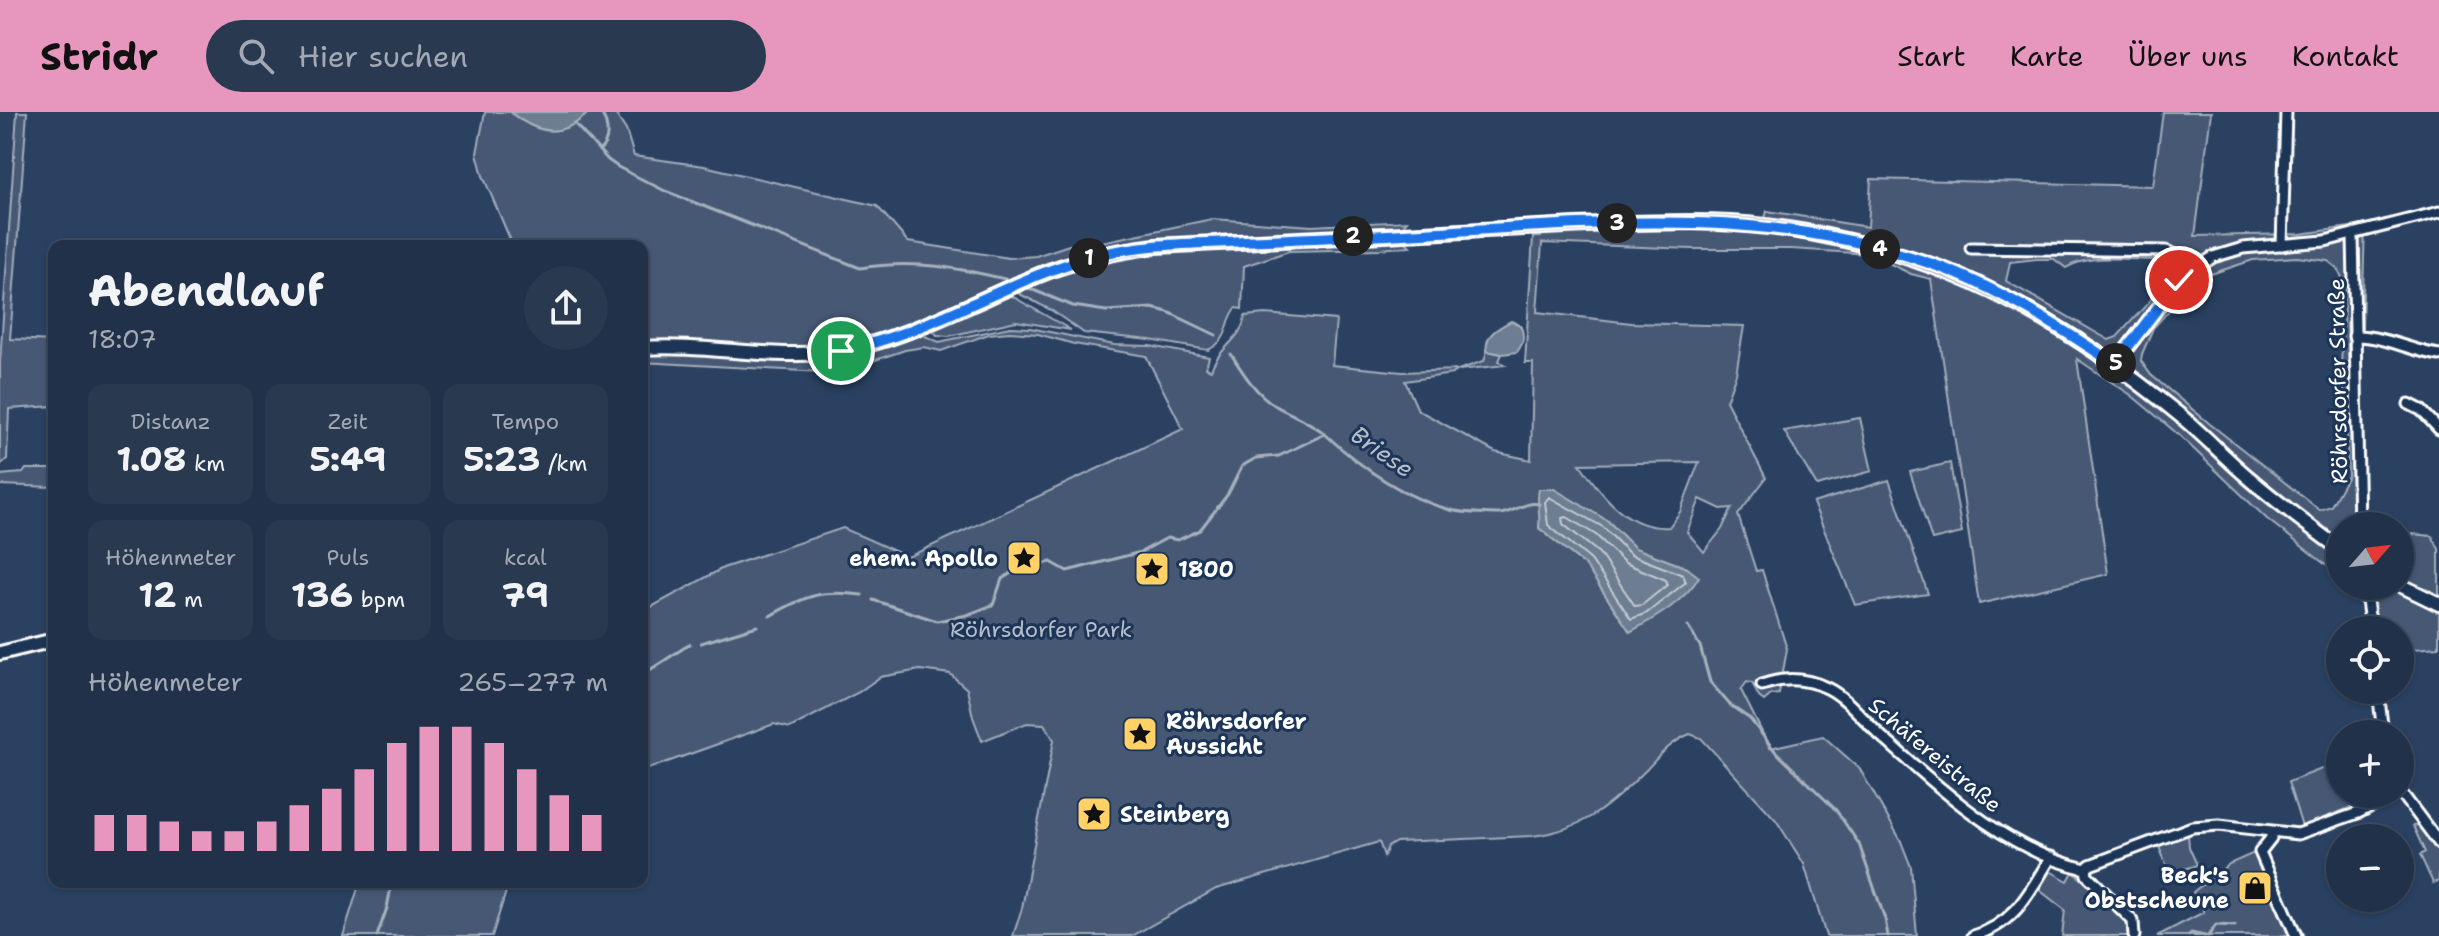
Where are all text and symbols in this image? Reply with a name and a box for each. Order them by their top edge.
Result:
search box [206,20,766,92]
text: Stridr [40,31,158,82]
icon: search [234,34,278,78]
text: Hier suchen [298,36,468,77]
text: Start [1897,37,1966,75]
text: Karte [2010,37,2084,75]
text: Über uns [2128,37,2248,75]
text: Kontakt [2292,37,2399,75]
pin: 3 [1597,203,1637,243]
text: 3 [1609,208,1625,237]
pin: 2 [1333,216,1373,256]
text: 2 [1345,221,1361,250]
pin: 4 [1860,229,1900,269]
text: 4 [1872,234,1888,263]
pin: 1 [1069,238,1109,278]
text: 1 [1084,243,1094,272]
pin [2145,246,2213,314]
icon: check [2157,258,2201,302]
text: Abendlauf [88,261,324,320]
button: share [524,266,608,350]
street label: Röhrsdorfer Straße [2322,278,2354,484]
pin [807,317,875,385]
text: 18:07 [88,321,157,356]
icon: arrive [819,329,863,373]
pin: 5 [2096,343,2136,383]
text: 5 [2109,348,2123,377]
text: Distanz [131,407,211,436]
text: Zeit [328,407,368,436]
text: Tempo [491,407,559,436]
water label: Briese [1344,419,1420,485]
text: 1.08 [116,436,186,482]
text: 5:49 [309,436,387,482]
text: 5:23 [463,436,541,482]
text: km [186,449,225,478]
text: /km [541,449,587,478]
north arrow [2326,512,2414,600]
map controls [2326,512,2414,912]
place icon: ehem. Apollo [1005,539,1043,577]
text: Höhenmeter [105,543,236,572]
text: Puls [327,543,369,572]
text: kcal [504,543,547,572]
place label: ehem. Apollo [849,544,998,573]
place icon: 1800 [1133,550,1171,588]
place label: 1800 [1178,555,1234,584]
text: 12 [138,572,177,618]
text: 136 [291,572,353,618]
text: 79 [502,572,549,618]
text: m [177,585,203,614]
text: bpm [353,585,405,614]
park label: Röhrsdorfer Park [950,615,1132,644]
button: locate [2326,616,2414,704]
text: Höhenmeter [88,664,243,699]
text: 265–277 m [457,664,608,699]
street label: Schäfereistraße [1862,691,2008,819]
place label: Röhrsdorfer Aussicht [1166,707,1307,761]
place icon: Röhrsdorfer Aussicht [1121,715,1159,753]
button: + [2326,720,2414,808]
place icon: Steinberg [1075,795,1113,833]
place label: Steinberg [1120,800,1230,829]
button: − [2326,824,2414,912]
place label: Beck's Obstscheune [2085,861,2229,915]
shop icon: Beck's Obstscheune [2236,869,2274,907]

